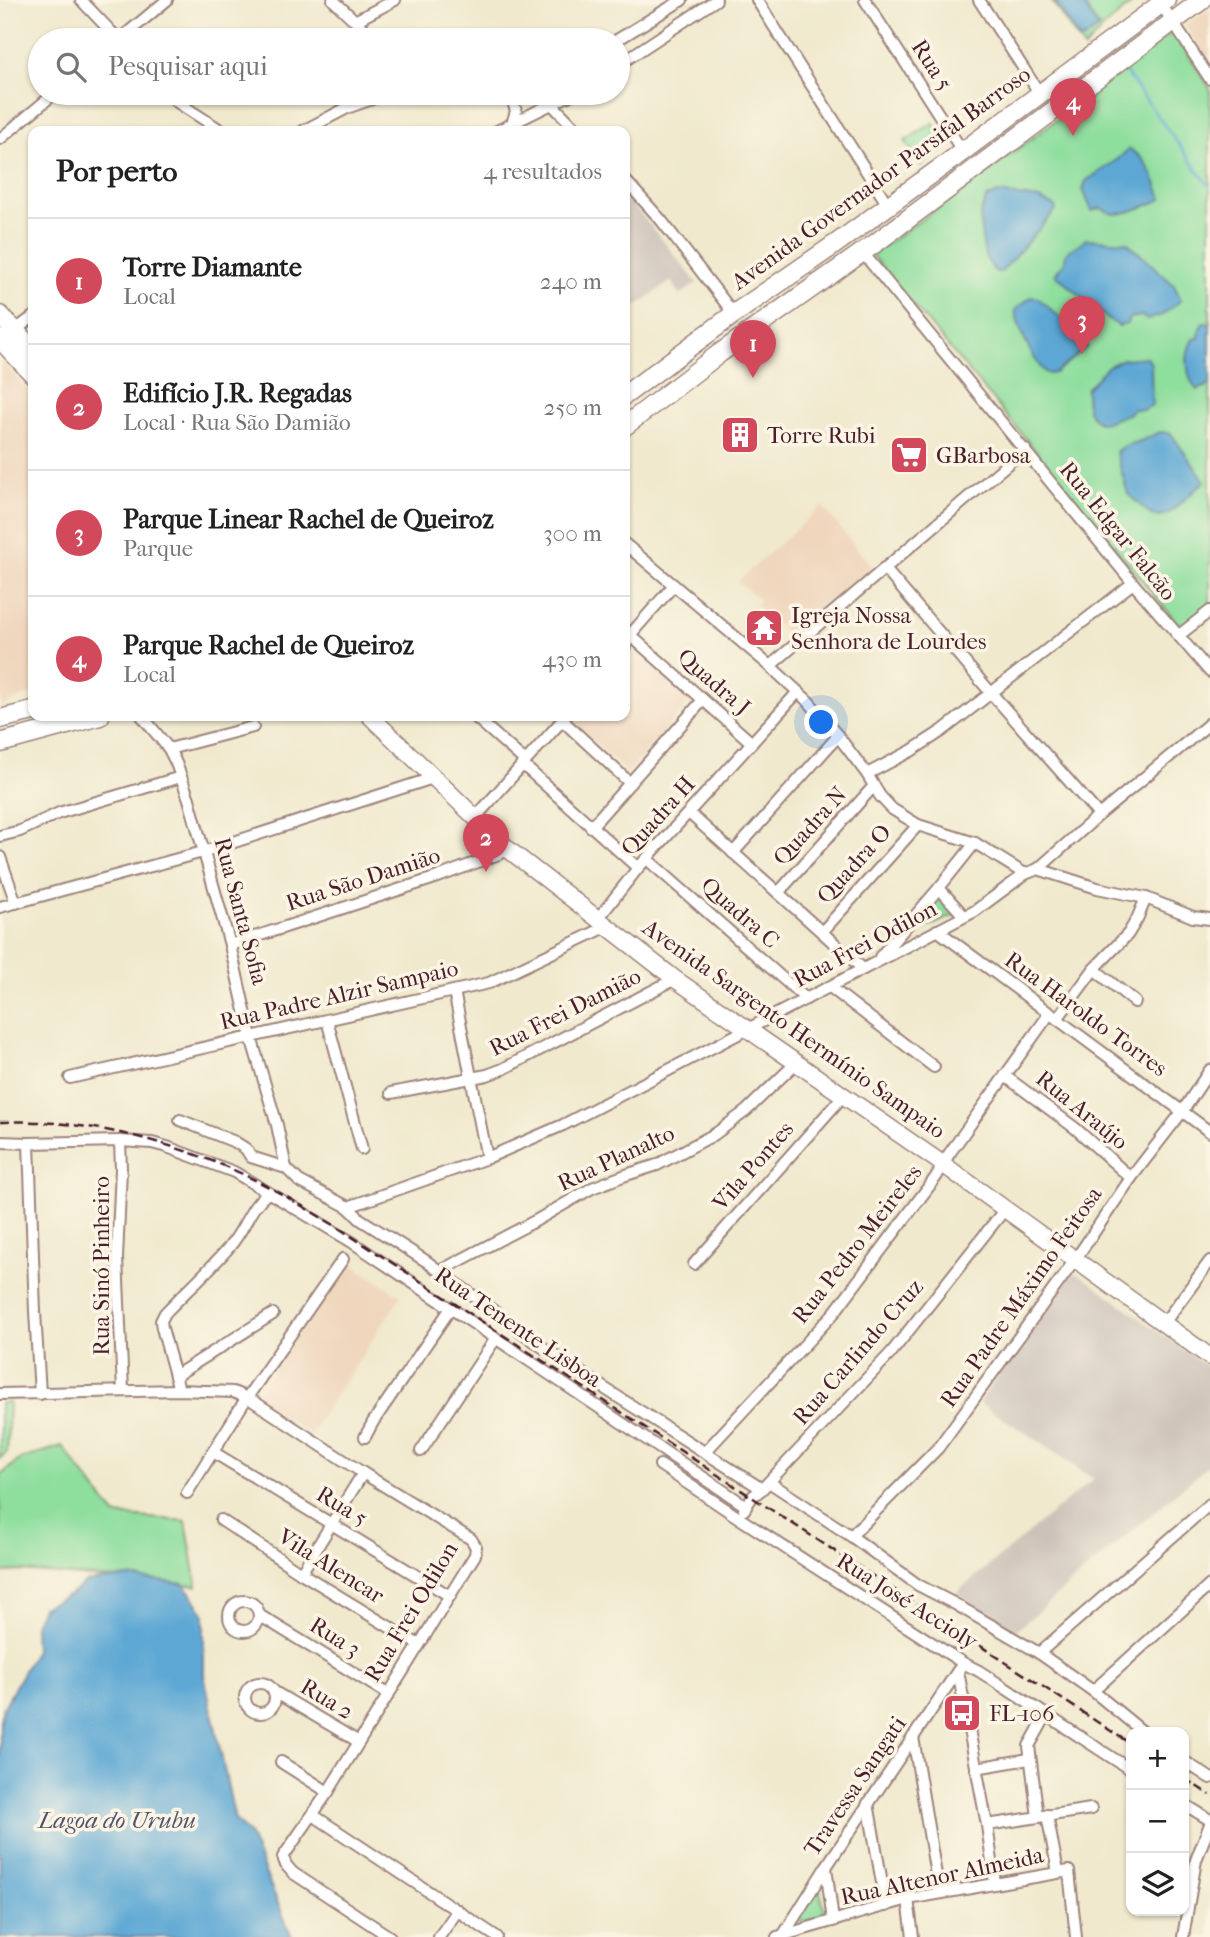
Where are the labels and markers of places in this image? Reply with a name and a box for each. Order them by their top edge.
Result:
pin: 4 [1050,78,1096,136]
pin: 3 [1059,296,1105,354]
pin: 1 [730,320,776,378]
building icon: Torre Rubi [719,414,761,456]
place label: Torre Rubi [767,422,876,449]
supermarket icon: GBarbosa [888,434,930,476]
place label: GBarbosa [936,442,1031,469]
place label: Igreja Nossa Senhora de Lourdes [791,602,986,655]
temple icon: Igreja Nossa Senhora de Lourdes [743,607,785,649]
pin: 2 [463,814,509,872]
bus stop icon: FL-106 [941,1692,983,1734]
place label: FL-106 [989,1700,1055,1727]

